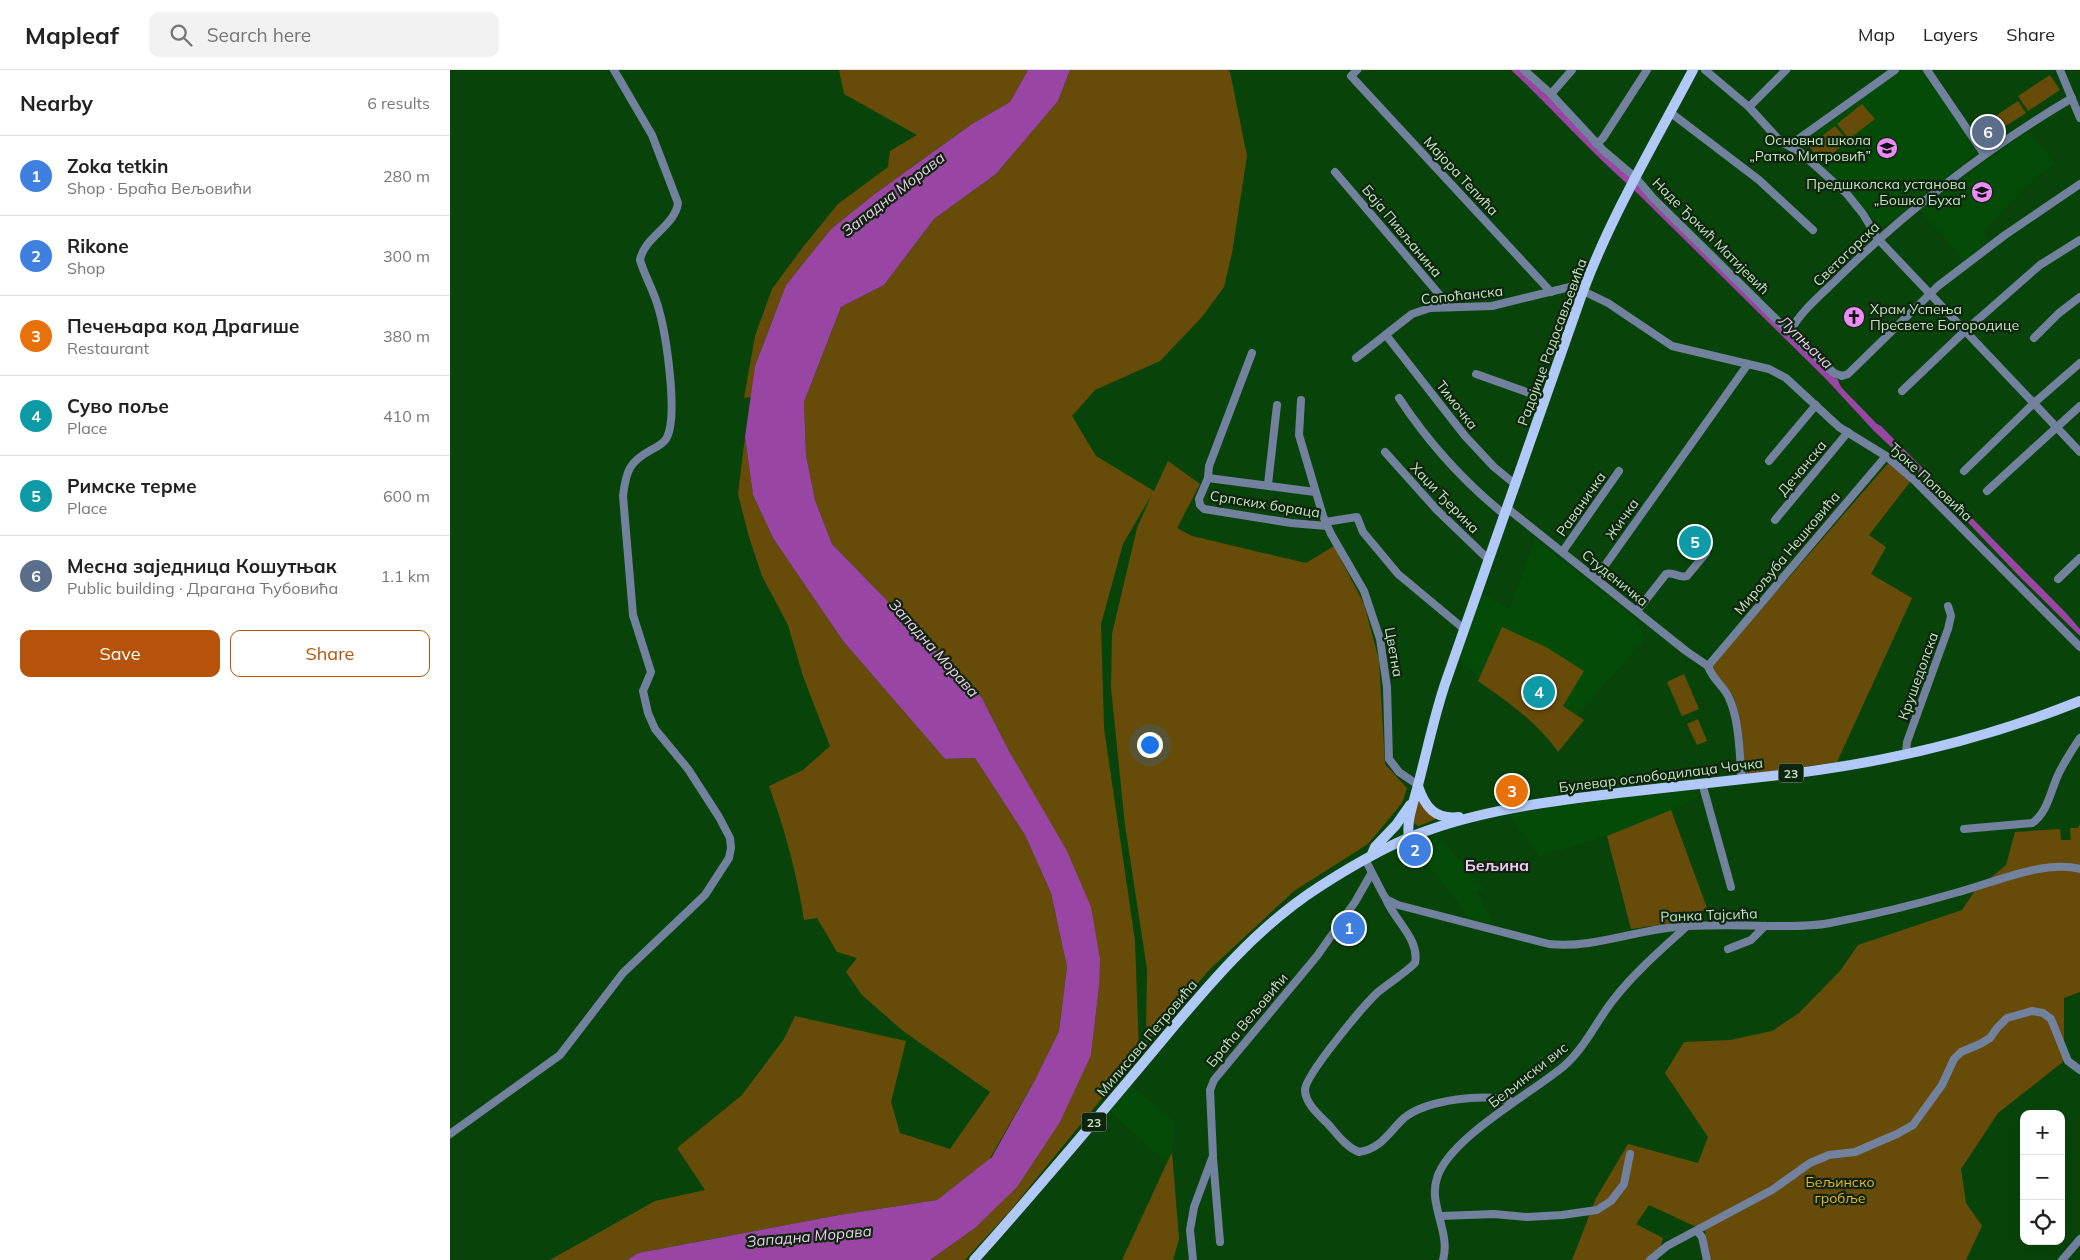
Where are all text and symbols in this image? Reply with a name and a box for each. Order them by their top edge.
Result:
search box [149,12,499,57]
text: Mapleaf [25,20,119,50]
icon: search [167,21,195,49]
text: Search here [207,23,311,47]
text: Map [1858,23,1895,46]
text: Layers [1923,23,1978,46]
text: Share [2006,23,2055,46]
text: Nearby [20,90,93,116]
text: 6 results [367,93,430,113]
pin: 6 [1972,113,2004,151]
place label: Основна школа „Ратко Митровић” [1749,131,1871,165]
street label: Мајора Тепића [1420,133,1502,219]
school or university icon: Основна школа „Ратко Митровић” [1875,136,1899,160]
water label: Западна Морава [838,148,948,240]
text: Zoka tetkin [67,154,168,178]
text: 1 [31,166,41,186]
text: 280 m [383,166,430,186]
street label: Наде Ђокић Матијевић [1649,174,1773,298]
place label: Предшколска установа „Бошко Буха” [1806,175,1966,209]
text: Shop · Браћа Вељовићи [67,178,252,198]
school or university icon: Предшколска установа „Бошко Буха” [1970,180,1994,204]
street label: Баја Пивљанина [1358,181,1446,281]
street label: Светогорска [1809,218,1883,290]
text: Rikone [67,234,129,258]
text: 2 [31,246,41,266]
text: 300 m [383,246,430,266]
street label: Радојице Радосављевића [1513,256,1591,428]
text: Shop [67,258,105,278]
street label: Сопоћанска [1420,282,1504,308]
place label: Храм Успења Пресвете Богородице [1870,300,2019,334]
church icon: Храм Успења Пресвете Богородице [1842,305,1866,329]
water label: Лупњача [1774,311,1837,373]
text: Печењара код Драгише [67,314,300,338]
text: 3 [31,326,41,346]
text: 380 m [383,326,430,346]
text: Restaurant [67,338,149,358]
street label: Тимочка [1432,377,1482,433]
text: Суво поље [67,394,169,418]
text: 4 [31,406,41,426]
text: 410 m [383,406,430,426]
text: Place [67,418,107,438]
street label: Дечанска [1774,437,1830,499]
street label: Ђоке Поповића [1886,439,1976,525]
street label: Хаџи Ђерина [1407,459,1483,537]
street label: Раваничка [1552,468,1610,540]
text: Римске терме [67,474,197,498]
text: 5 [31,486,41,506]
text: 600 m [383,486,430,506]
street label: Српских бораца [1209,486,1321,522]
street label: Мирољуба Нешковића [1730,488,1844,618]
street label: Жичка [1601,495,1643,543]
text: Place [67,498,107,518]
pin: 5 [1679,523,1711,561]
street label: Студеничка [1578,546,1652,610]
text: Месна заједница Кошутњак [67,554,337,578]
text: 6 [31,566,41,586]
text: 1.1 km [381,566,430,586]
text: Public building · Драгана Ћубовића [67,578,338,598]
water label: Западна Морава [885,595,983,701]
street label: Цветна [1381,626,1407,678]
button: Save [20,630,220,677]
button: Share [230,630,430,677]
street label: Крушедолска [1894,630,1942,722]
pin: 4 [1523,673,1555,711]
your location [1137,732,1163,758]
street label: Булевар ослободилаца Чачка [1558,754,1764,796]
road number: 23 [1778,764,1804,782]
pin: 3 [1496,772,1528,810]
pin: 2 [1399,831,1431,869]
district label: Бељина [1465,855,1529,875]
street label: Ранка Тајсића [1660,904,1758,926]
pin: 1 [1333,909,1365,947]
street label: Браћа Вељовићи [1202,969,1292,1071]
street label: Милисава Петровића [1093,976,1201,1100]
street label: Бељински вис [1485,1038,1571,1112]
map controls [2020,1110,2065,1245]
button: + [2020,1110,2065,1155]
road number: 23 [1082,1112,1106,1132]
button: − [2020,1155,2065,1200]
park label: Бељинско гробље [1805,1173,1875,1207]
button: locate [2020,1200,2065,1245]
water label: Западна Морава [746,1221,872,1251]

